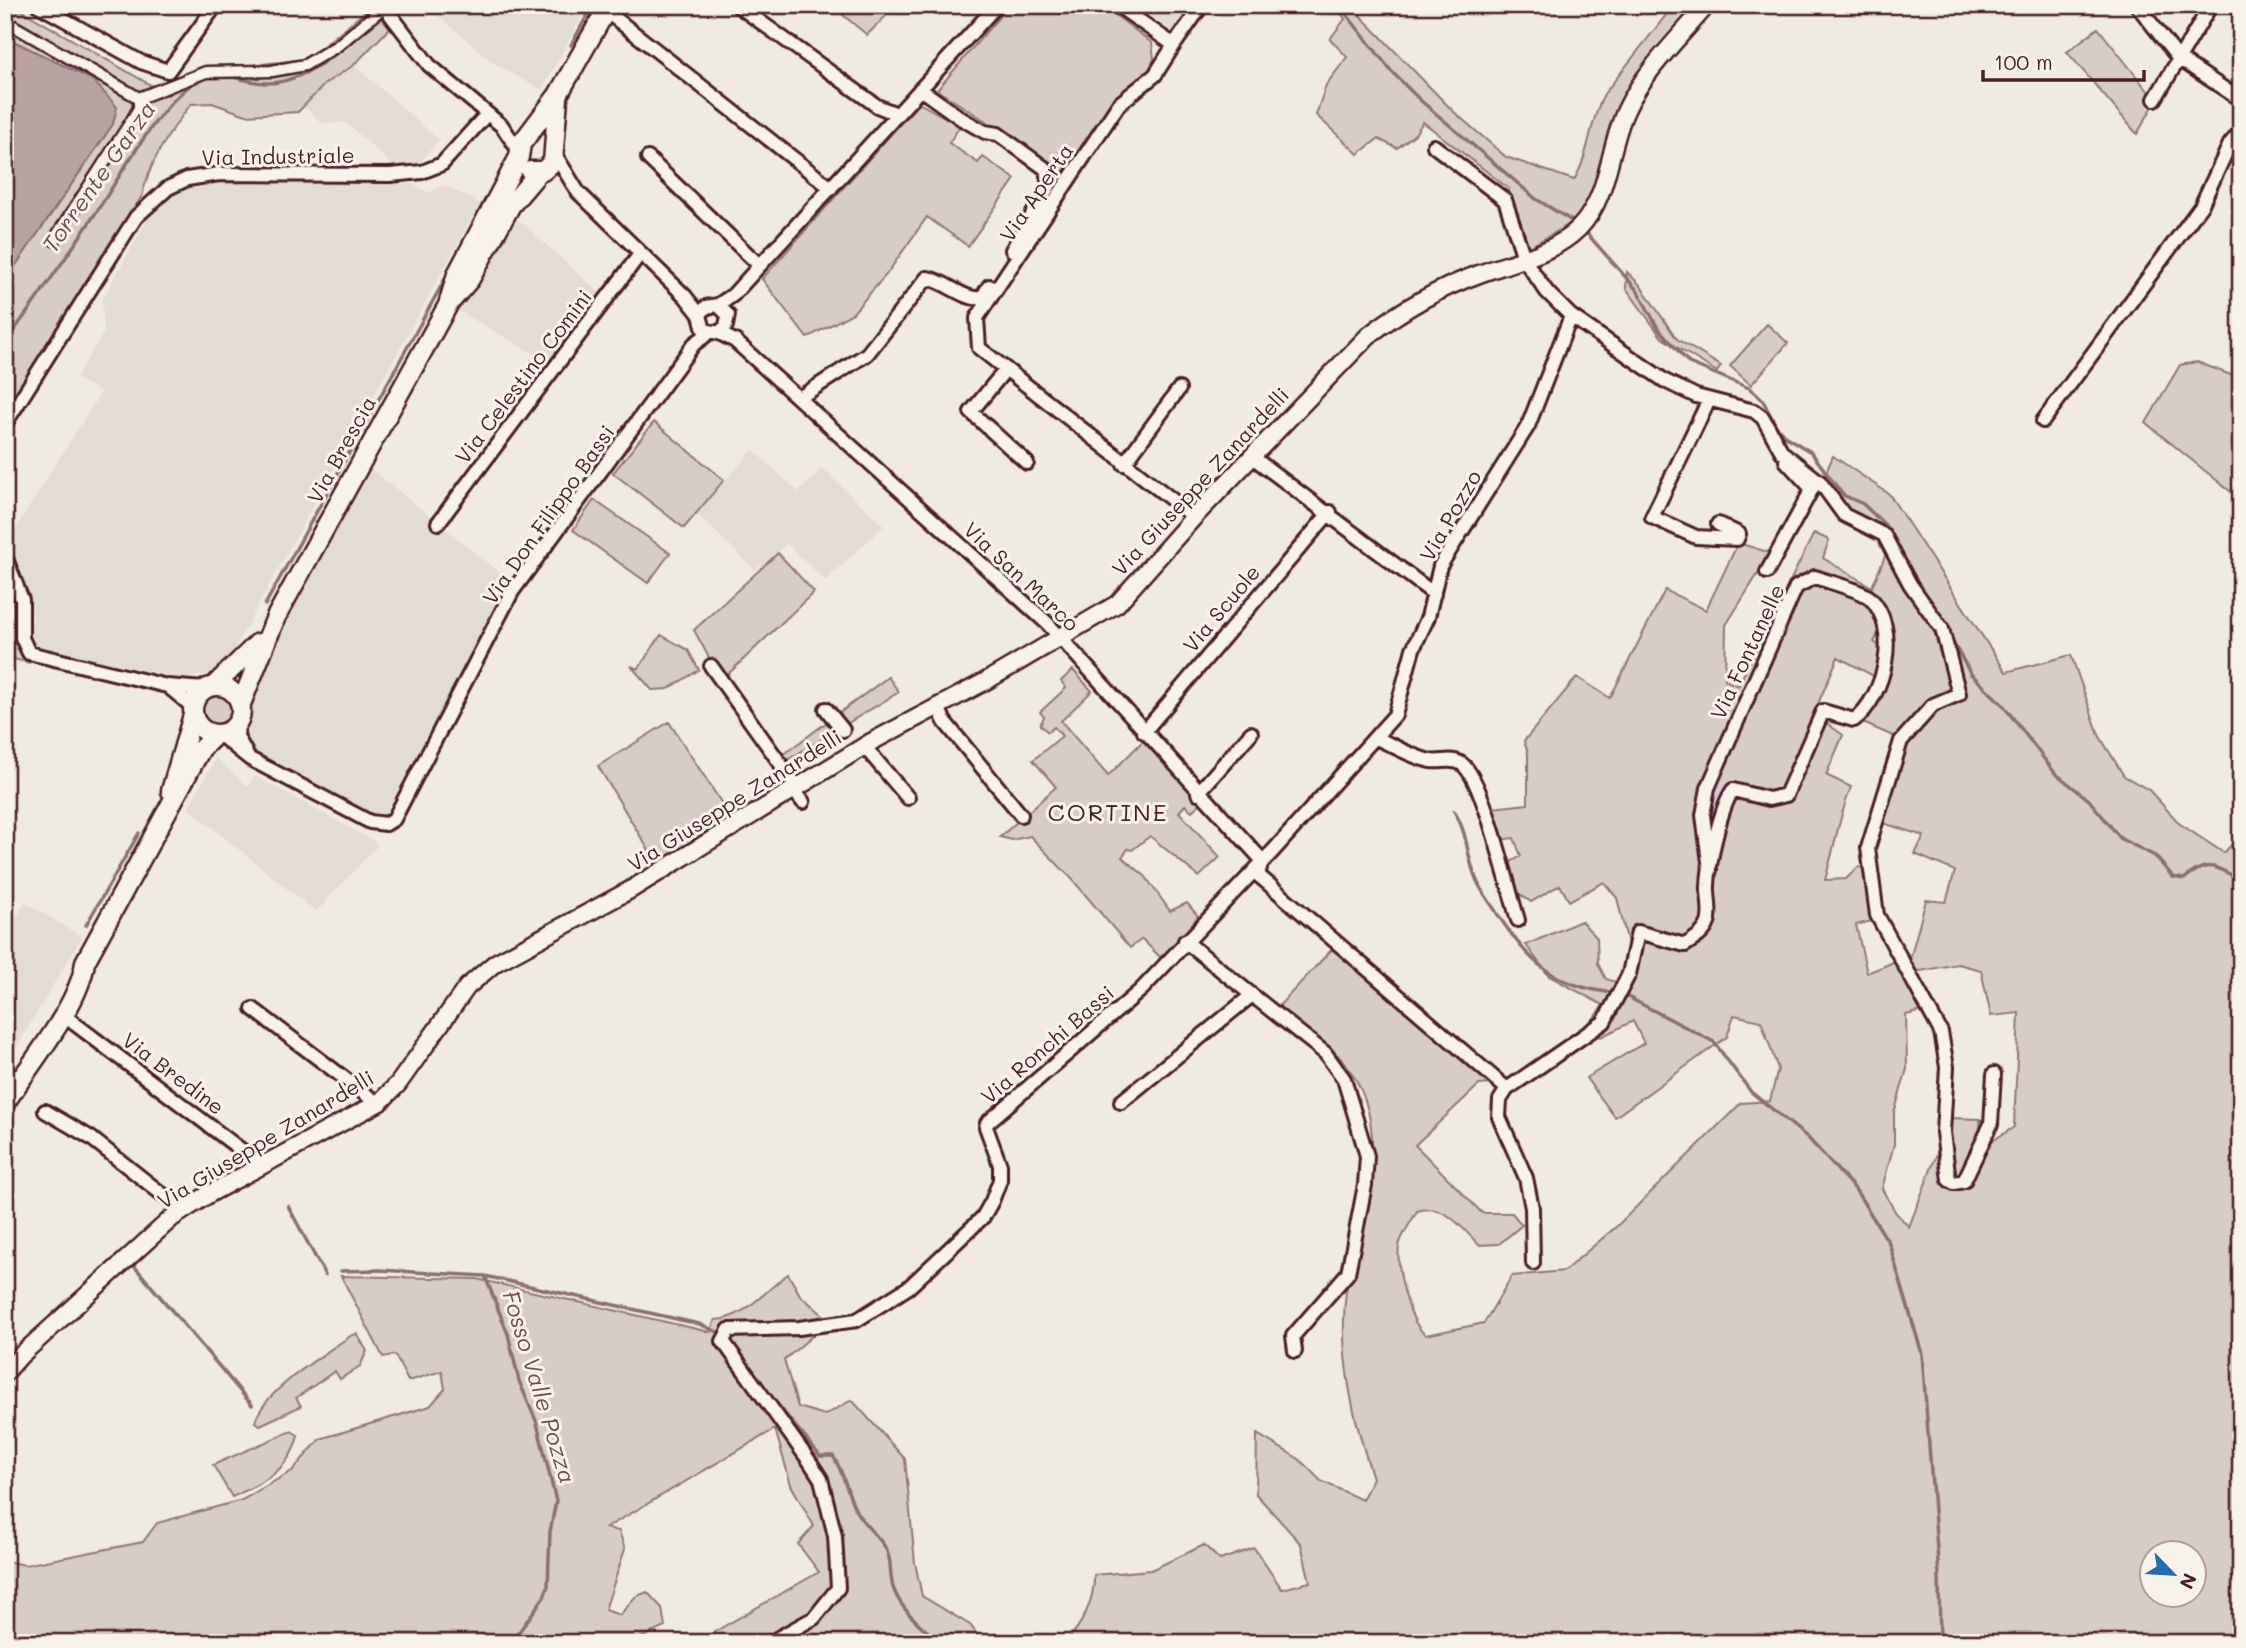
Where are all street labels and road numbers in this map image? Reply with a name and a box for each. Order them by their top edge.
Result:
street label: Via Aperta [993,138,1079,247]
street label: Via Industriale [201,141,355,170]
street label: Via Celestino Comini [448,284,597,469]
street label: Via Giuseppe Zanardelli [1106,381,1294,581]
street label: Via Brescia [300,391,381,508]
street label: Via Don Filippo Bassi [476,419,620,609]
street label: Via Pozzo [1413,465,1487,566]
street label: Via San Marco [959,516,1085,636]
street label: Via Scuole [1176,559,1265,657]
street label: Via Fontanelle [1704,579,1790,723]
street label: Via Giuseppe Zanardelli [622,723,846,877]
street label: Via Ronchi Bassi [975,979,1119,1109]
street label: Via Bredine [118,1026,230,1120]
street label: Via Giuseppe Zanardelli [152,1063,378,1214]

